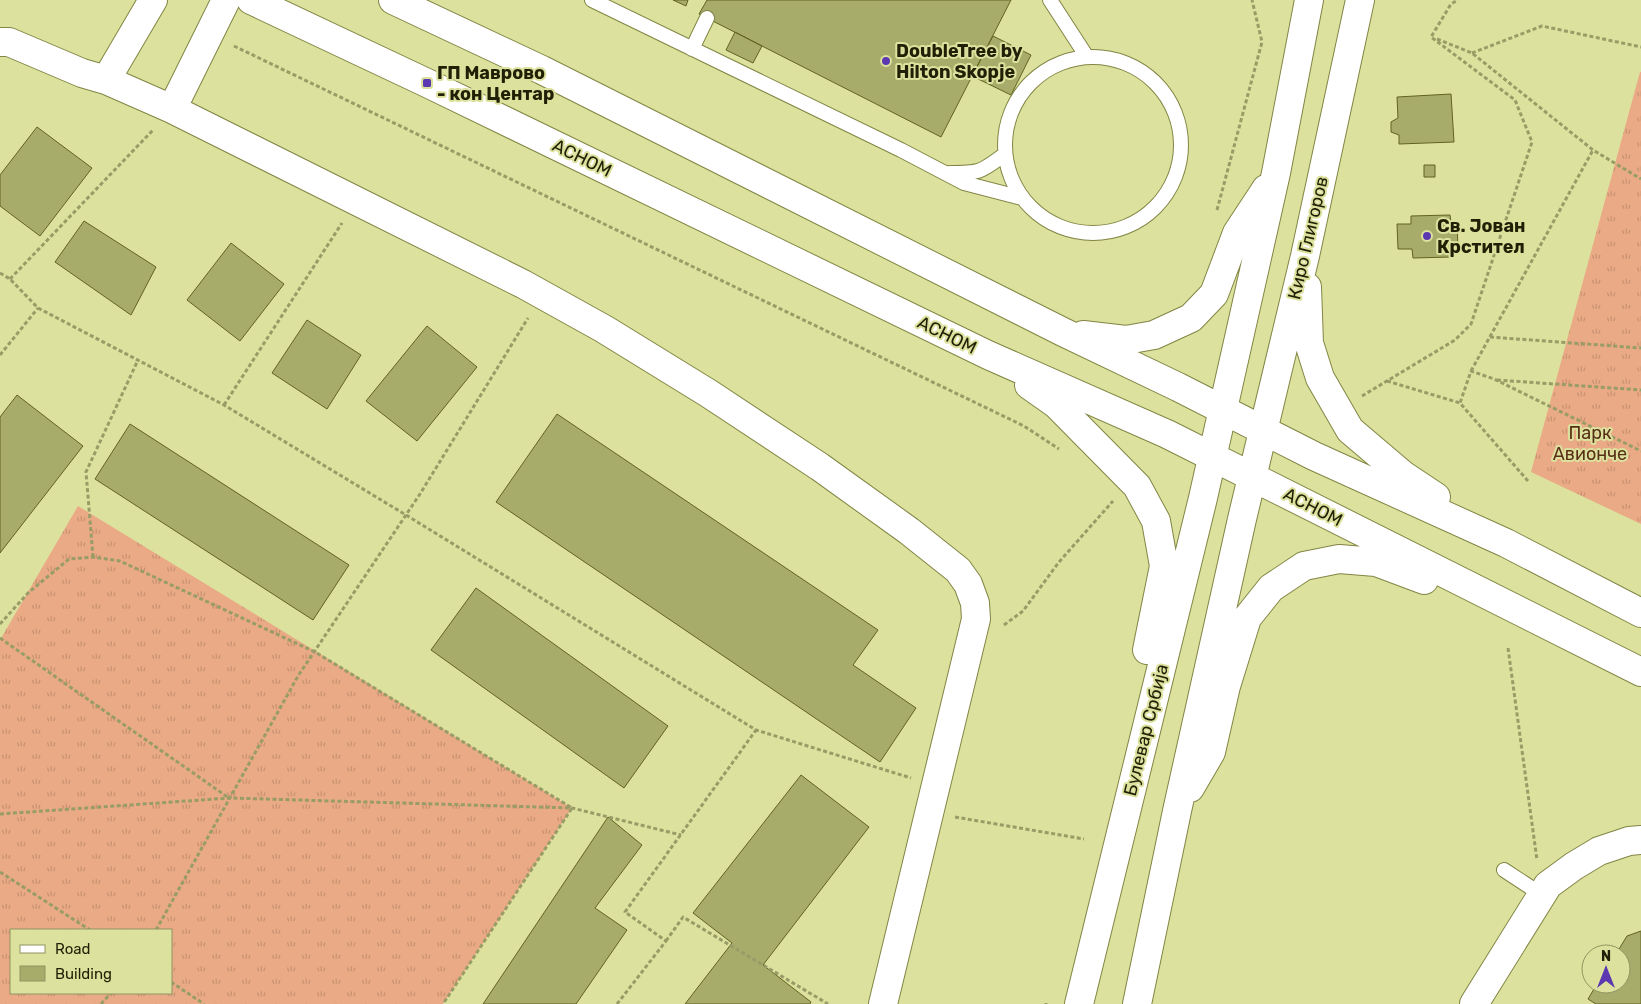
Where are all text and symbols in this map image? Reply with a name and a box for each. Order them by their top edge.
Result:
place label: DoubleTree by Hilton Skopje [896,40,1023,83]
marker: DoubleTree by Hilton Skopje [880,55,892,67]
place label: ГП Маврово - кон Центар [437,62,554,105]
marker: ГП Маврово - кон Центар [421,77,433,89]
street label: АСНОМ [549,134,615,182]
street label: Киро Глигоров [1283,174,1333,302]
place label: Св. Јован Крстител [1437,215,1526,258]
marker: Св. Јован Крстител [1421,230,1433,242]
street label: АСНОМ [914,311,980,359]
park label: Парк Авионче [1553,422,1627,465]
street label: АСНОМ [1280,483,1346,531]
street label: Булевар Србија [1119,662,1173,798]
legend [10,929,172,994]
text: Road [55,940,91,958]
north arrow [1581,944,1631,994]
text: N [1601,948,1611,965]
text: Building [55,965,112,983]

